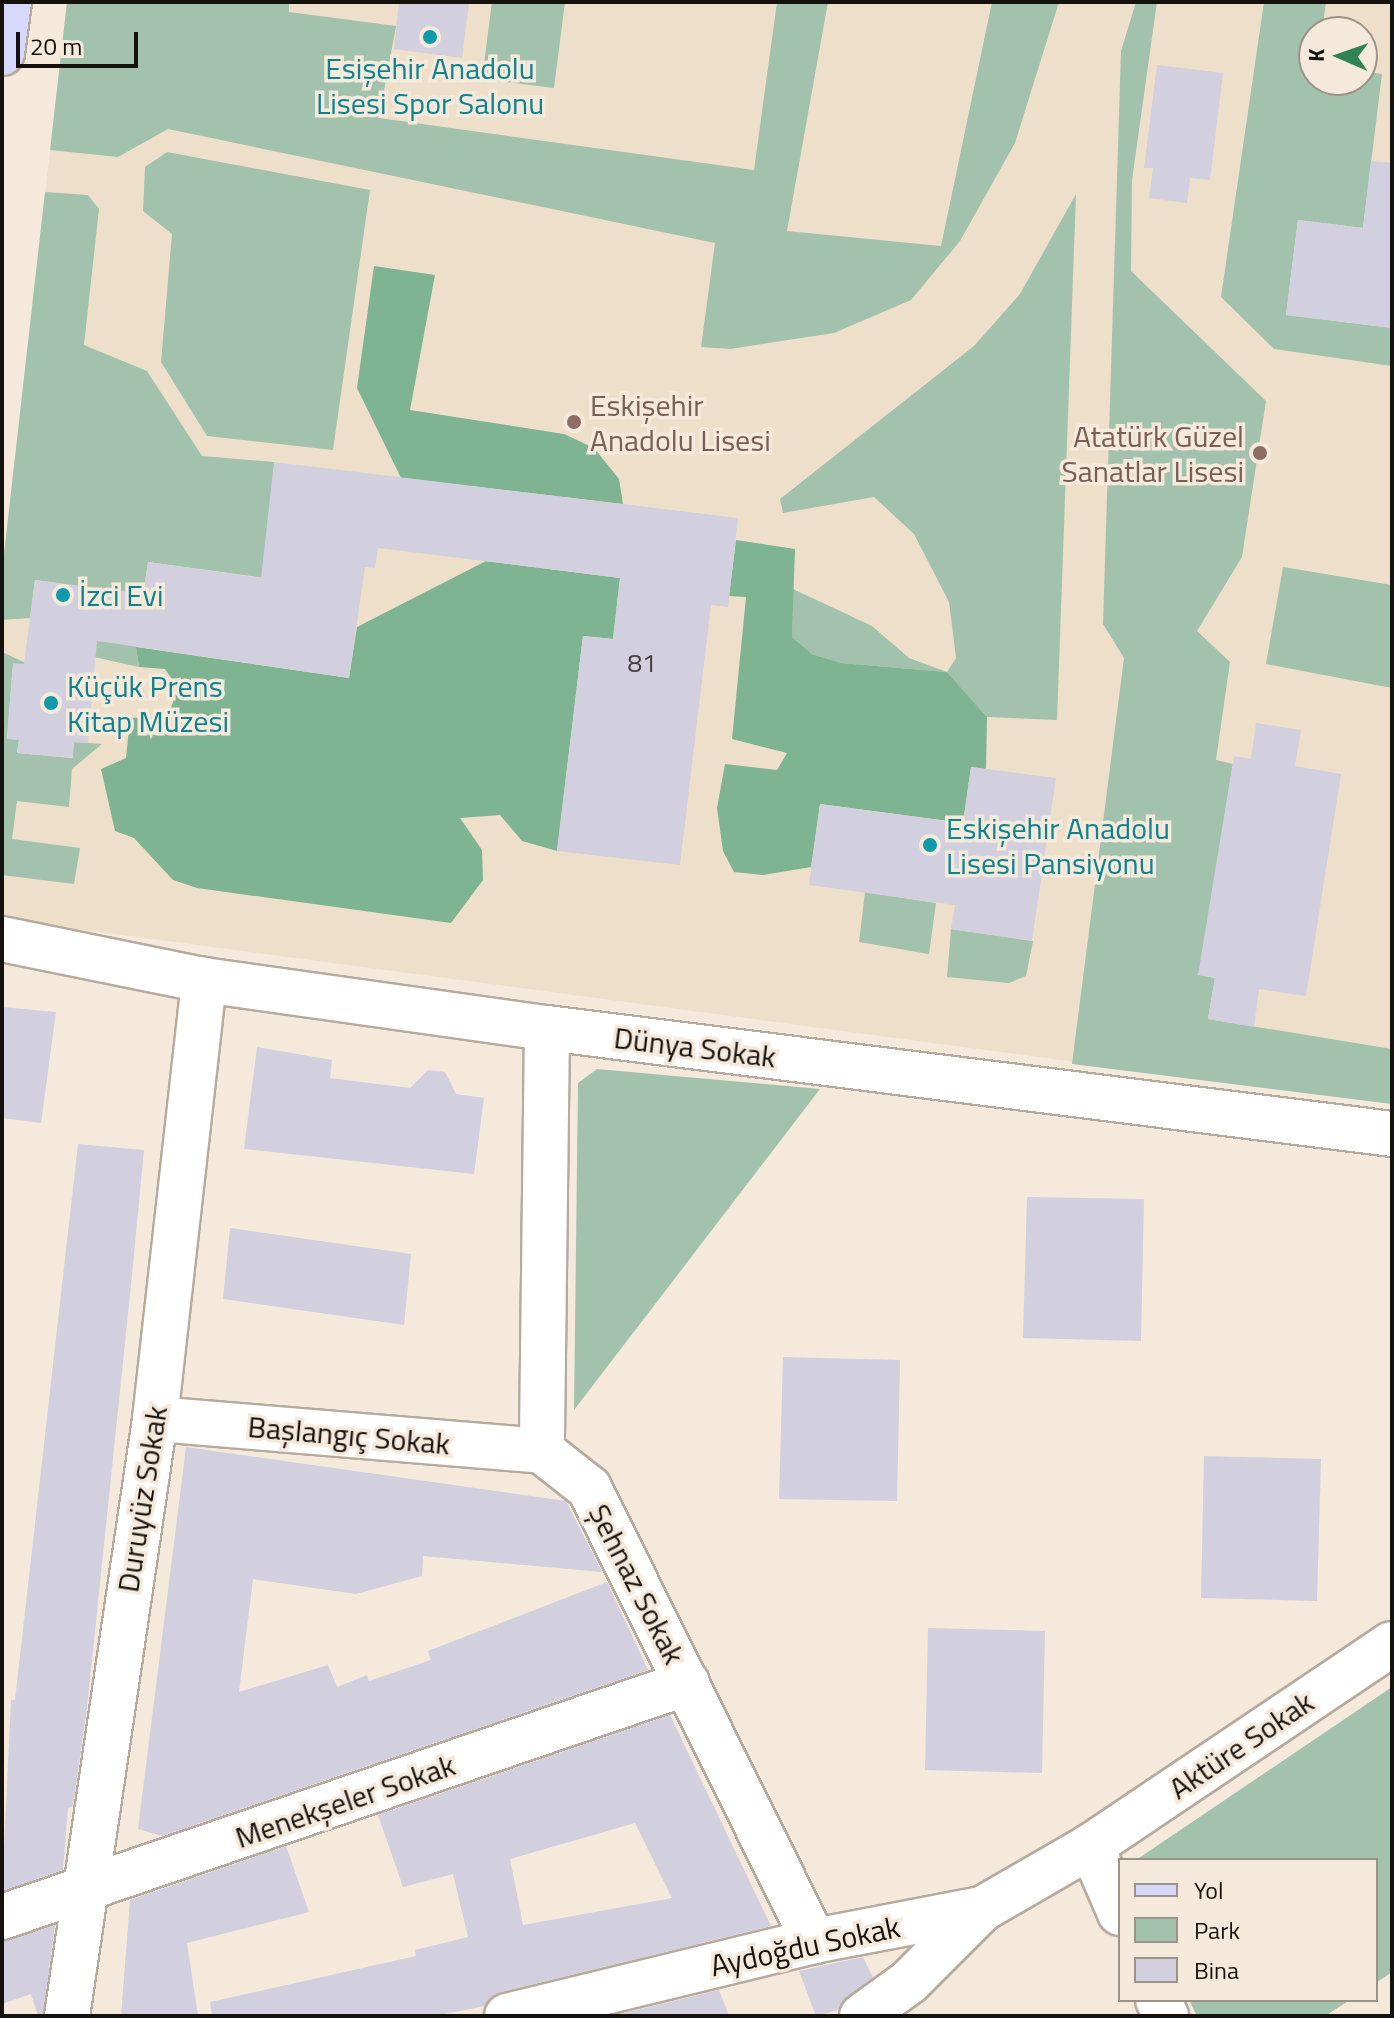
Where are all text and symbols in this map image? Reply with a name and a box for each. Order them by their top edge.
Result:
scale bar [20,16,142,66]
north arrow [1298,16,1378,96]
text: 20 m [30,28,82,64]
marker: Esişehir Anadolu Lisesi Spor Salonu [421,28,439,46]
text: K [1299,48,1333,62]
place label: Esişehir Anadolu Lisesi Spor Salonu [316,50,544,120]
place label: Eskişehir Anadolu Lisesi [590,387,771,458]
marker: Eskişehir Anadolu Lisesi [565,413,583,431]
place label: Atatürk Güzel Sanatlar Lisesi [1062,418,1244,488]
marker: Atatürk Güzel Sanatlar Lisesi [1251,444,1269,462]
place label: İzci Evi [79,577,163,613]
marker: İzci Evi [54,586,72,604]
house number: 81 [627,647,657,679]
place label: Küçük Prens Kitap Müzesi [67,668,229,738]
marker: Küçük Prens Kitap Müzesi [42,694,60,712]
place label: Eskişehir Anadolu Lisesi Pansiyonu [946,810,1170,880]
marker: Eskişehir Anadolu Lisesi Pansiyonu [921,836,939,854]
street label: Dünya Sokak [612,1019,778,1075]
street label: Duruyüz Sokak [110,1403,174,1595]
street label: Başlangıç Sokak [246,1408,452,1462]
street label: Şehnaz Sokak [581,1498,693,1670]
street label: Aktüre Sokak [1162,1684,1320,1806]
street label: Menekşeler Sokak [231,1747,459,1855]
legend [1118,1858,1378,2002]
text: Yol [1194,1872,1223,1908]
street label: Aydoğdu Sokak [707,1908,903,1984]
text: Park [1194,1912,1240,1948]
text: Bina [1194,1952,1239,1988]

